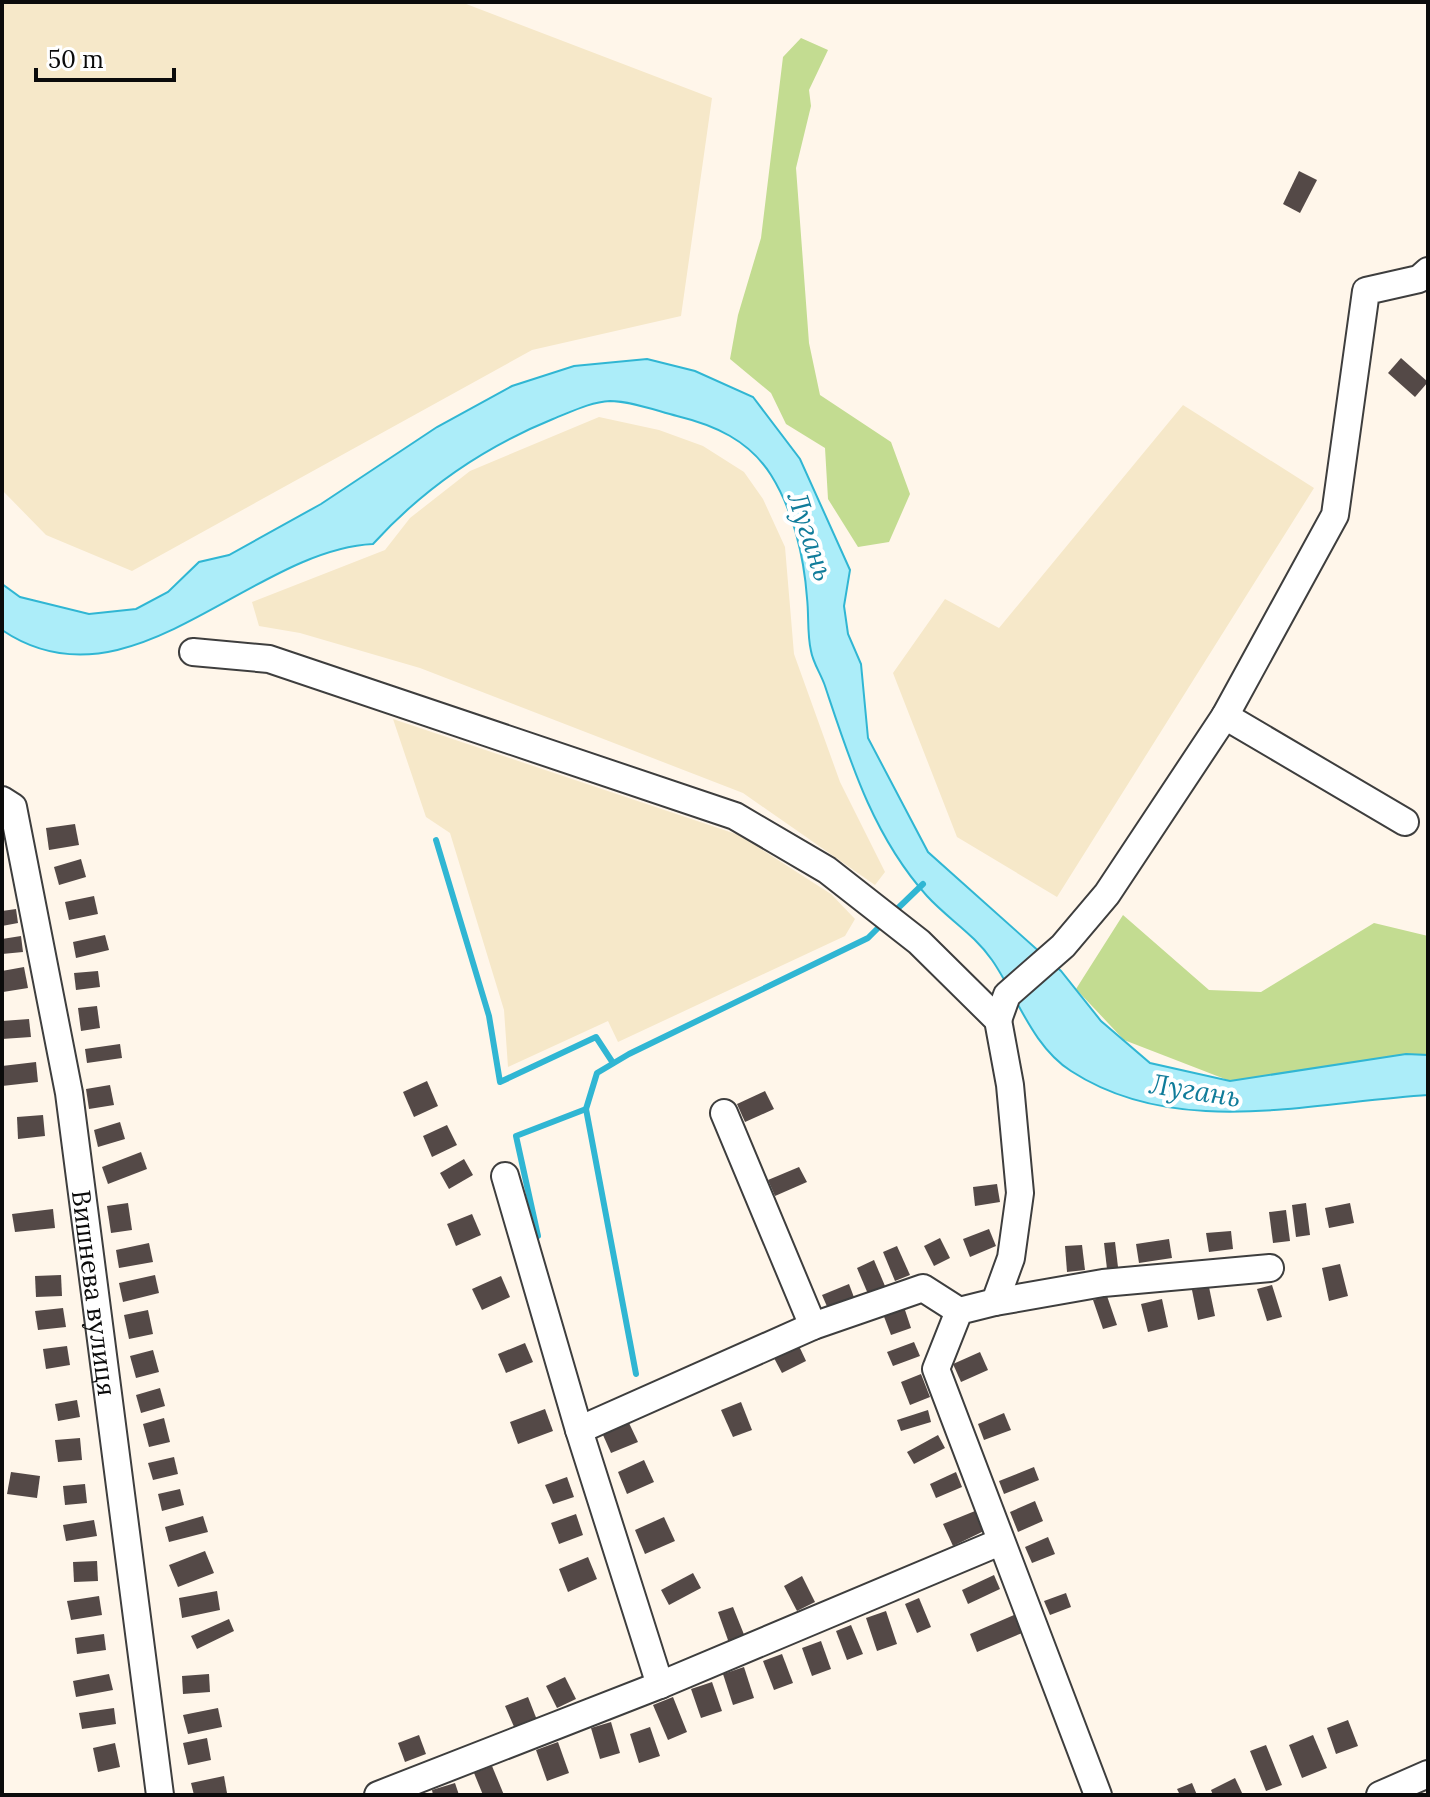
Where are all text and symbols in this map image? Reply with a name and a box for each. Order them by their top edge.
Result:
scale bar [36,32,174,82]
text: 50 m [48,44,104,75]
water label: Лугань [780,487,842,585]
water label: Лугань [1147,1065,1243,1115]
street label: Вишнева вулиця [65,1188,125,1398]

